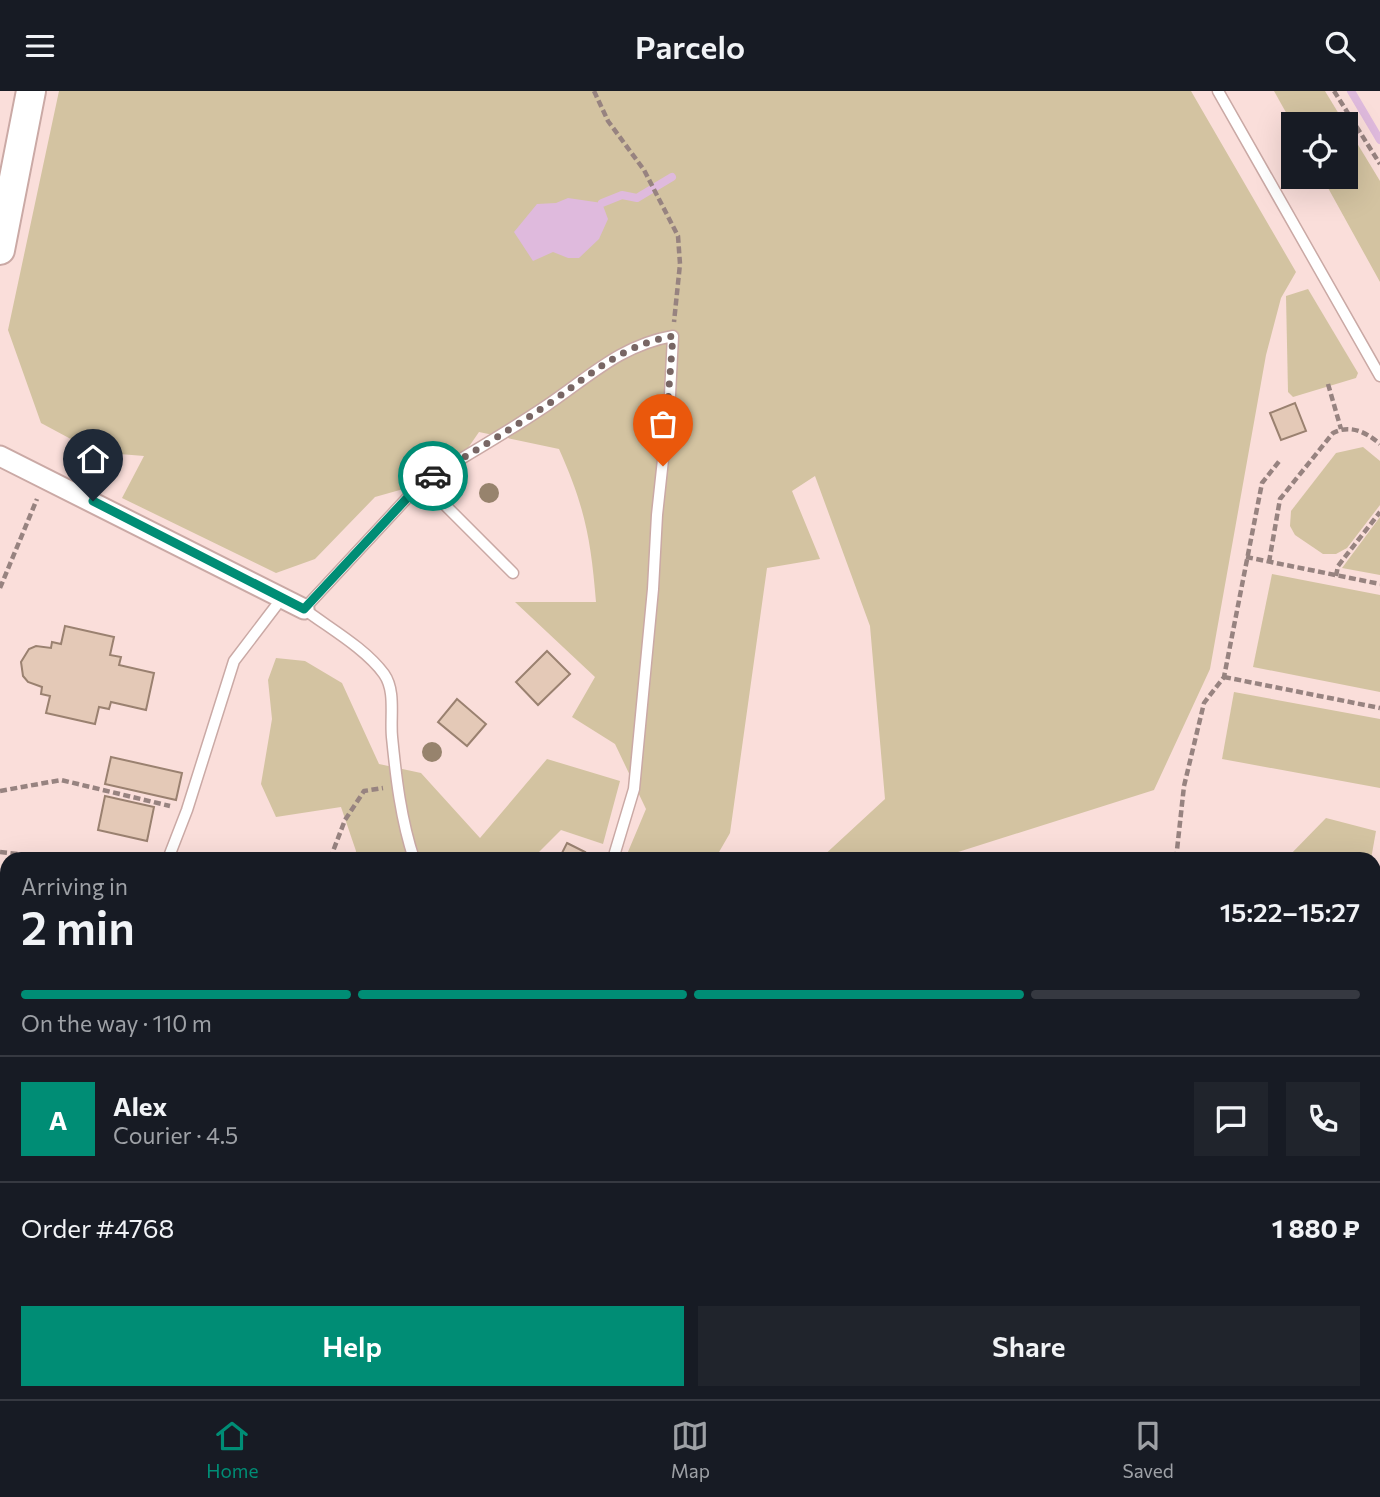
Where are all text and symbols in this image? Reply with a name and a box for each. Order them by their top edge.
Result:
text: Parcelo [635,26,745,66]
icon: menu [21,27,59,65]
icon: search [1321,27,1359,65]
map controls [1281,112,1358,189]
button: locate [1281,112,1358,189]
pin [633,394,693,466]
icon: bag [644,405,682,443]
pin [63,429,123,501]
icon: home [74,440,112,478]
courier [398,441,468,511]
icon: car [414,457,452,495]
text: Arriving in [21,872,128,900]
text: 15:22–15:27 [1220,896,1360,927]
text: 2 min [21,898,135,954]
text: On the way · 110 m [21,1009,212,1037]
button: chat [1194,1082,1268,1156]
button: phone [1286,1082,1360,1156]
text: Alex [113,1090,167,1121]
text: A [49,1104,67,1135]
text: Courier · 4.5 [113,1121,238,1149]
text: Order #4768 [21,1212,174,1243]
text: 1 880 ₽ [1272,1212,1360,1243]
button: Help [21,1306,684,1386]
button: Share [698,1306,1360,1386]
tab: Home [206,1417,258,1482]
tab: Map [671,1417,710,1482]
tab: Saved [1122,1417,1174,1482]

